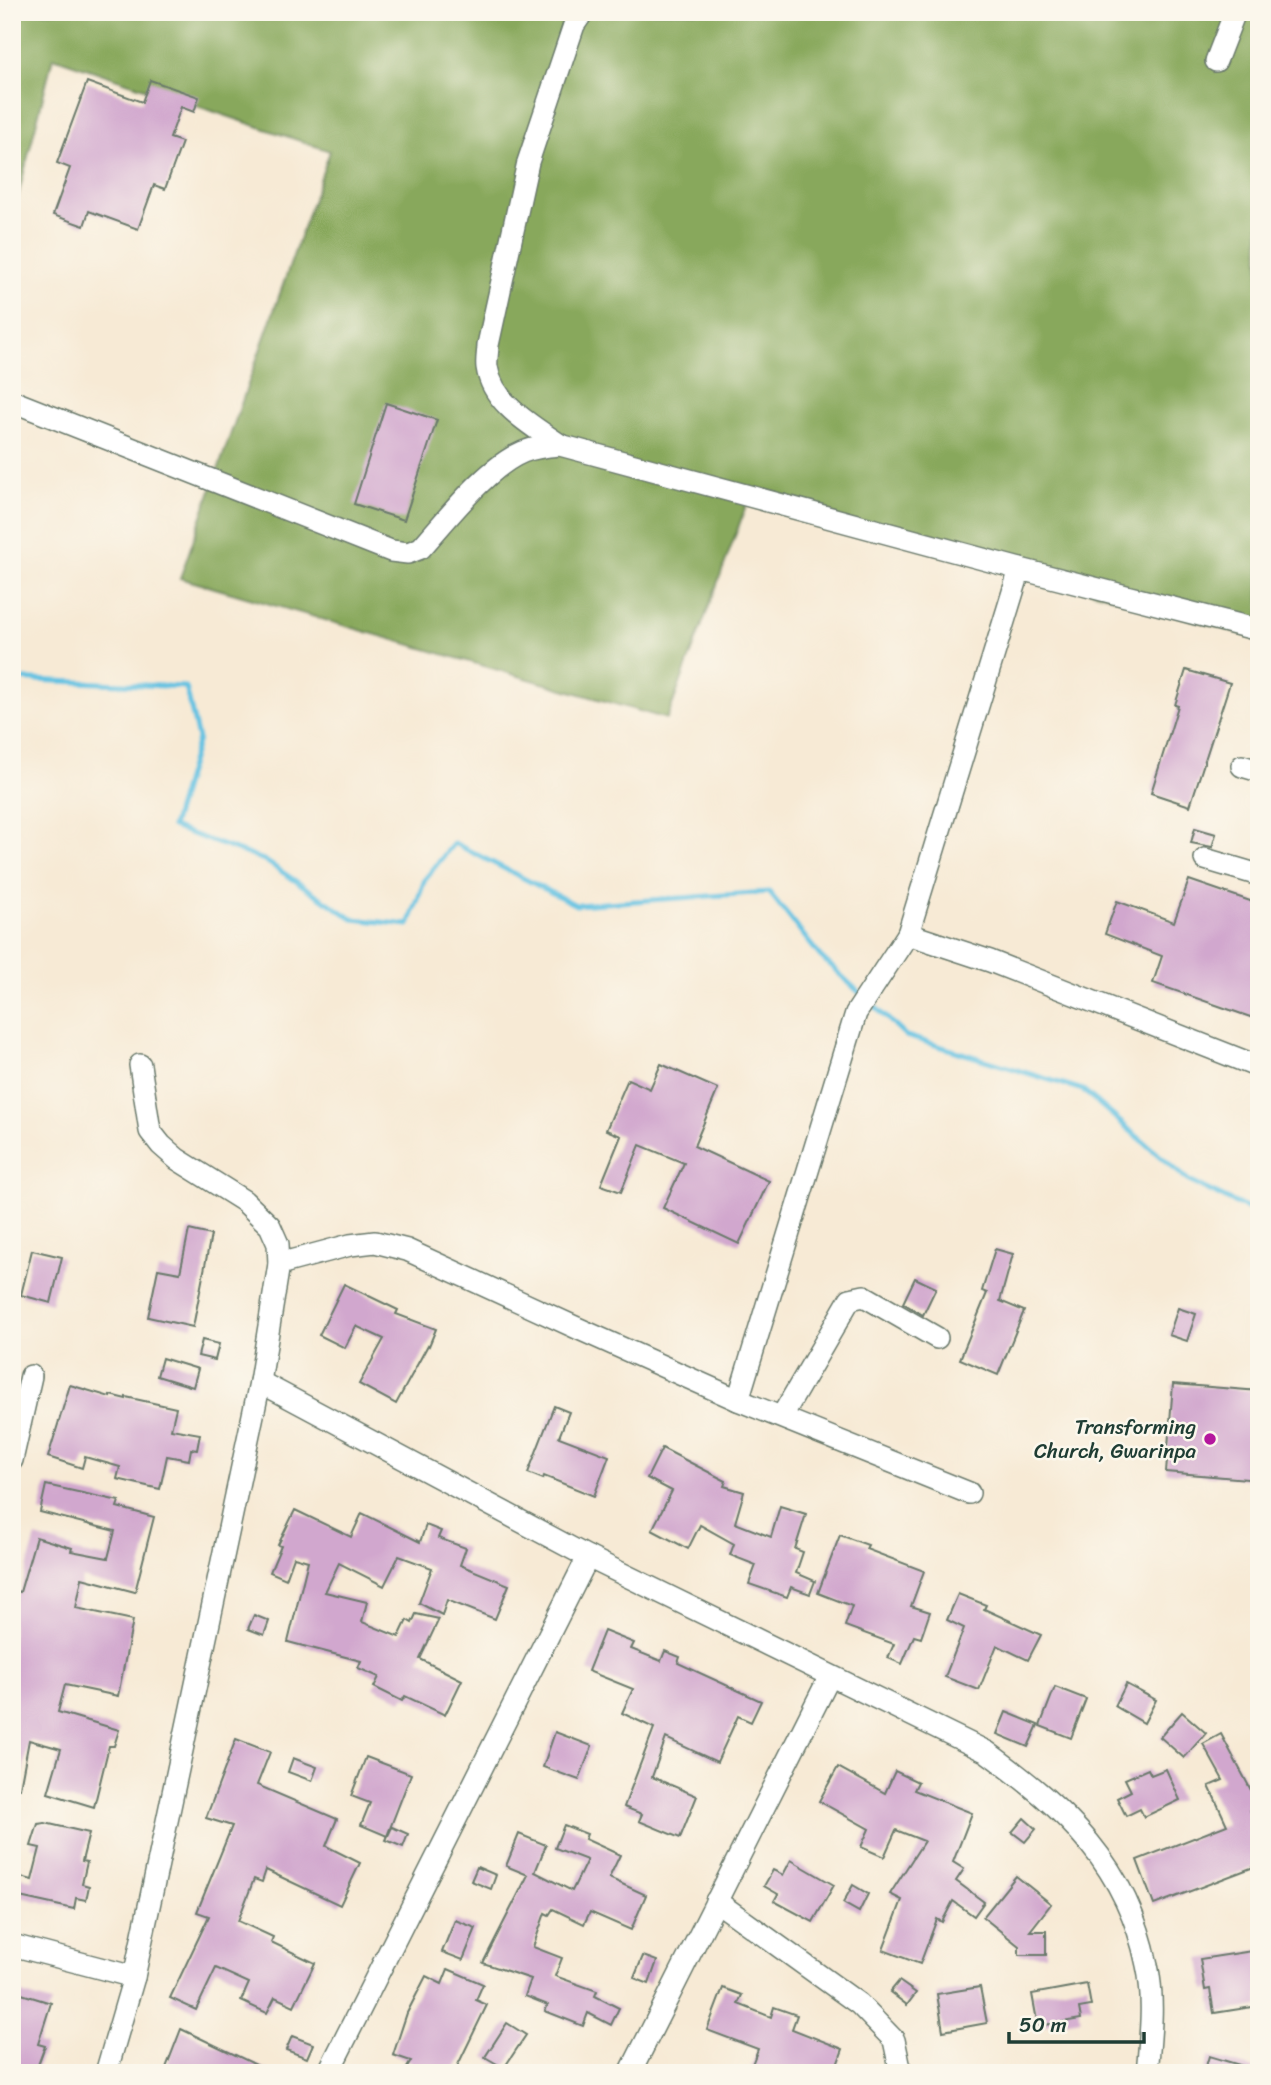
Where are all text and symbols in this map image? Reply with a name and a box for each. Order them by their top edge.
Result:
place label: Transforming Church, Gwarinpa [1034,1408,1196,1470]
marker: Transforming Church, Gwarinpa [1202,1431,1218,1447]
scale bar [1009,2001,1143,2045]
text: 50 m [1019,2006,1067,2044]

